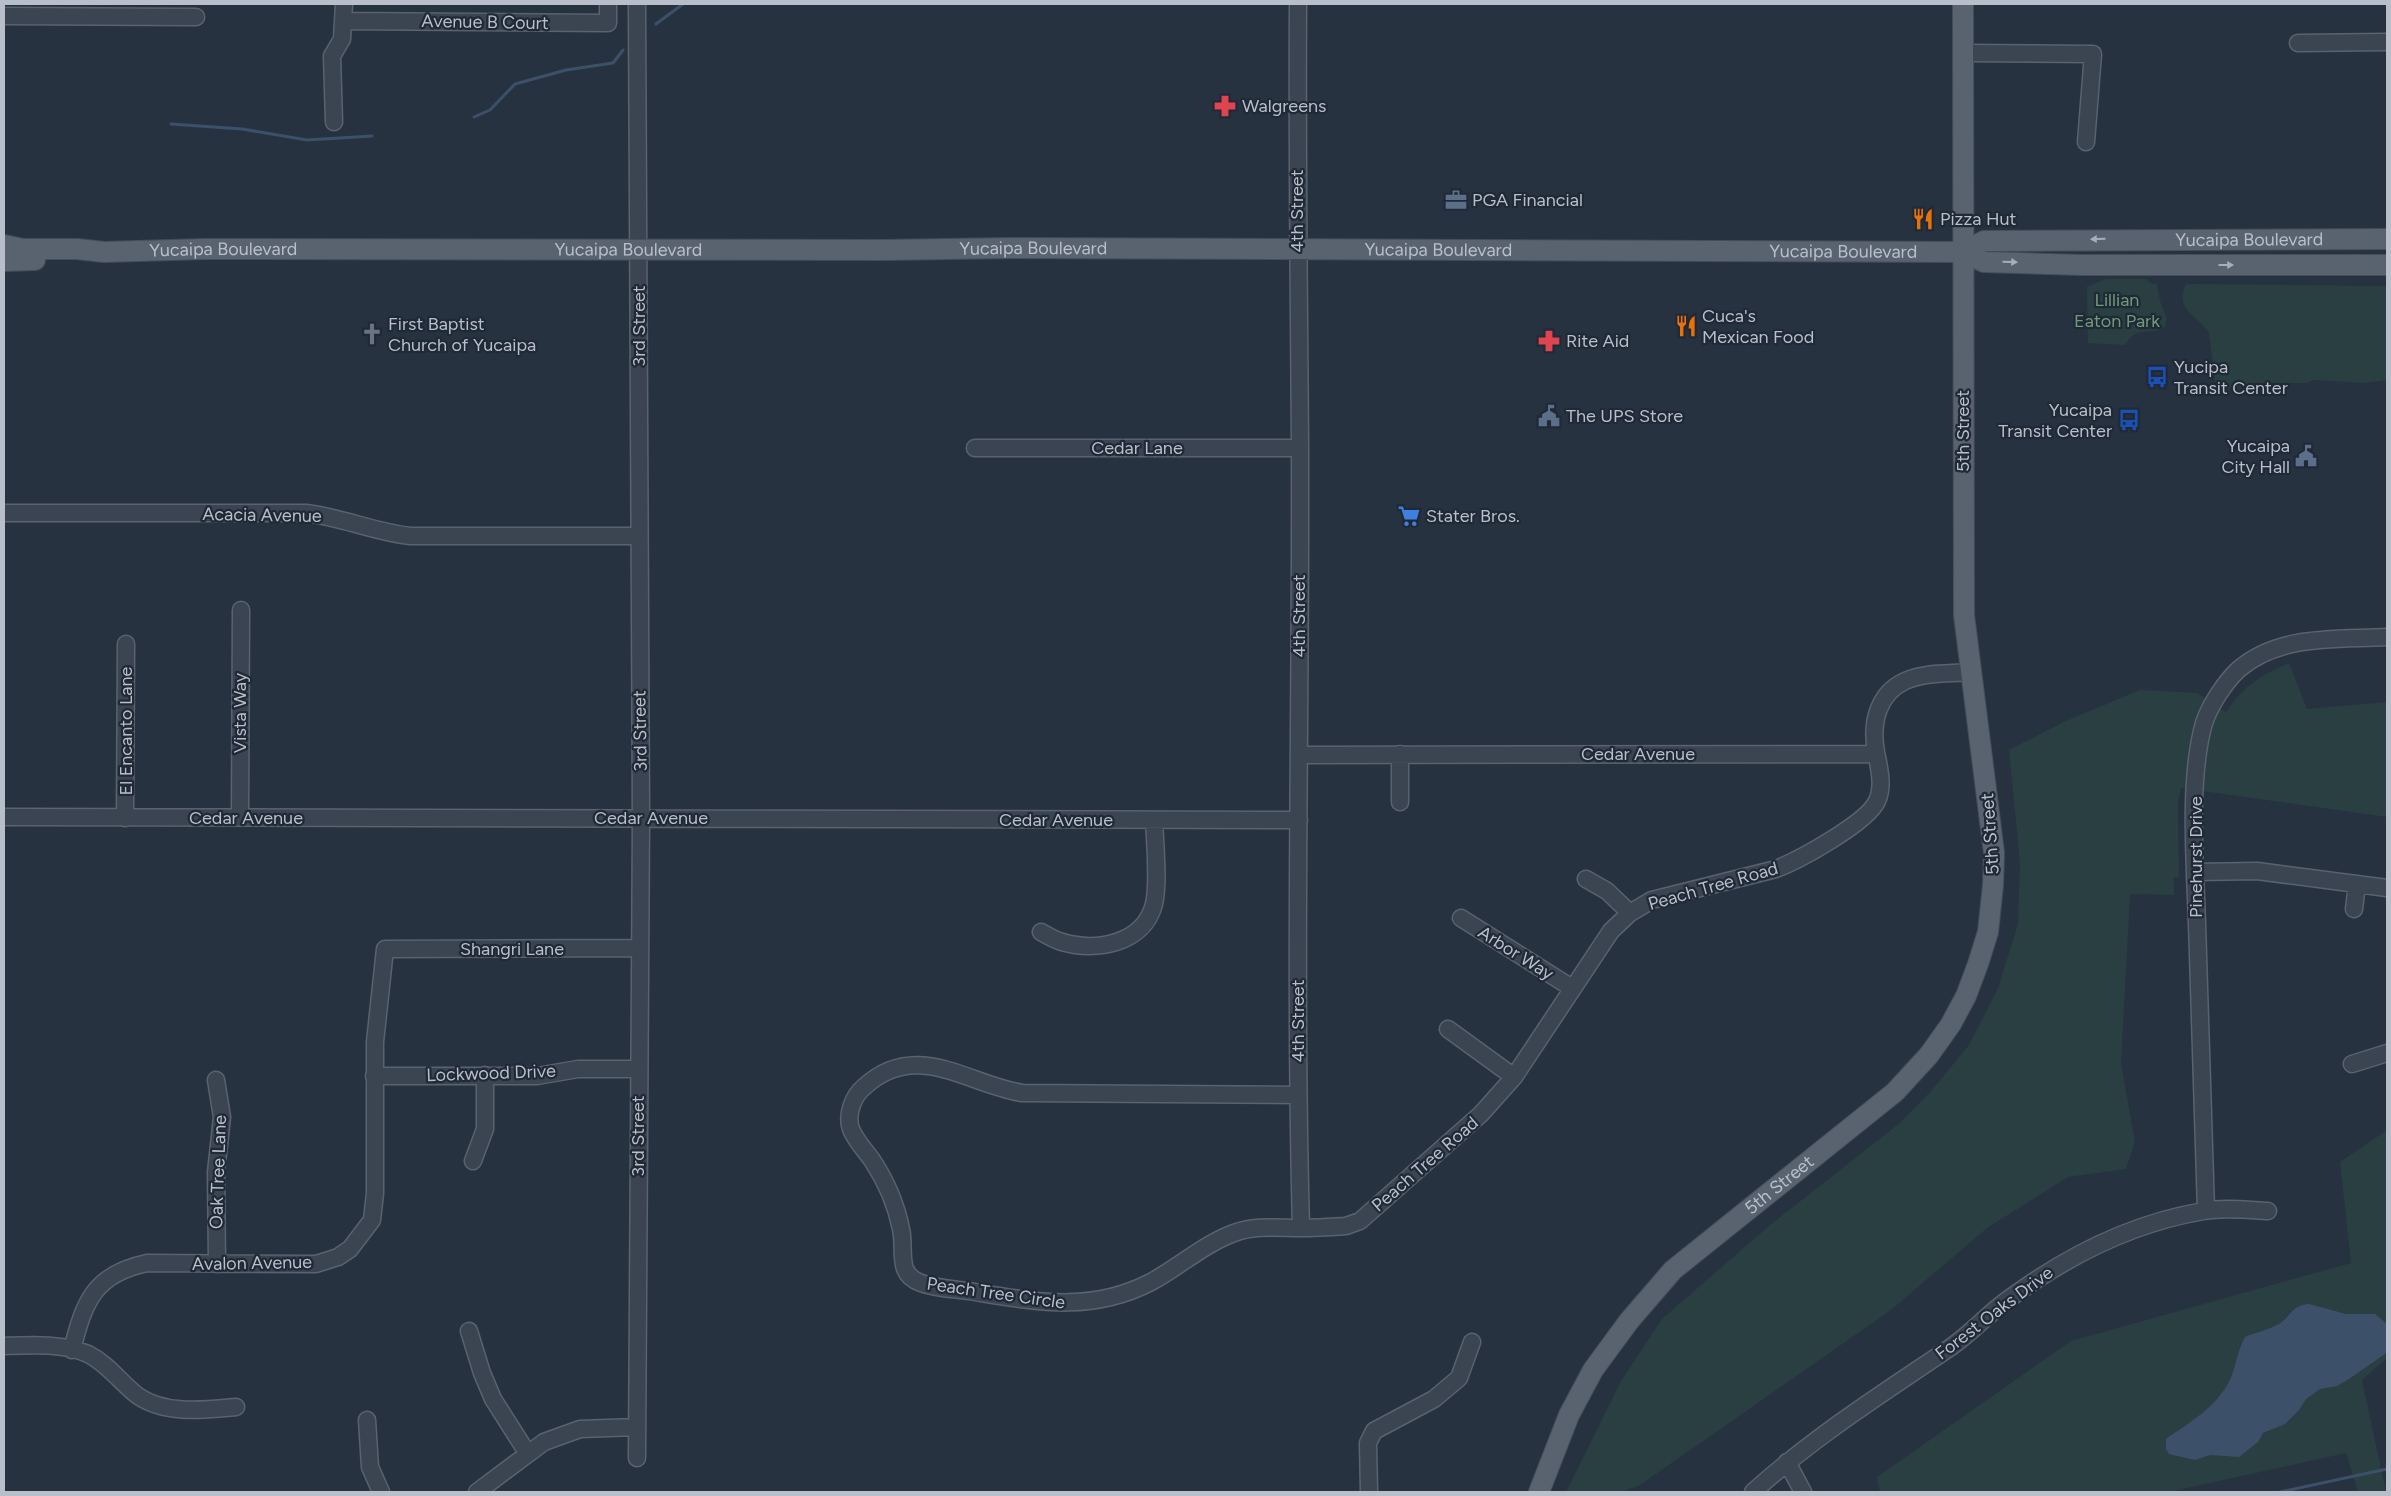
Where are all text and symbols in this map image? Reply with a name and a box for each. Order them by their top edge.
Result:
street label: Avenue B Court [421,10,549,34]
pharmacy icon: Walgreens [1212,93,1238,119]
place label: Walgreens [1242,95,1326,117]
street label: 4th Street [1286,169,1308,252]
office icon: PGA Financial [1443,187,1469,213]
place label: PGA Financial [1472,189,1583,211]
restaurant icon: Pizza Hut [1910,206,1936,232]
place label: Pizza Hut [1940,208,2016,230]
street label: Yucaipa Boulevard [2175,228,2323,251]
one-way arrow [2090,235,2106,243]
street label: Yucaipa Boulevard [959,237,1107,260]
street label: Yucaipa Boulevard [149,238,297,262]
street label: Yucaipa Boulevard [1364,238,1512,261]
street label: Yucaipa Boulevard [554,239,702,261]
street label: Yucaipa Boulevard [1769,240,1917,263]
one-way arrow [2002,259,2018,267]
one-way arrow [2218,261,2234,269]
street label: 3rd Street [628,285,650,367]
park label: Lillian Eaton Park [2074,289,2160,332]
place label: Cuca's Mexican Food [1702,305,1814,348]
place label: First Baptist Church of Yucaipa [388,313,536,356]
restaurant icon: Cuca's Mexican Food [1673,313,1699,339]
church icon: First Baptist Church of Yucaipa [359,321,385,347]
pharmacy icon: Rite Aid [1536,328,1562,354]
place label: Rite Aid [1566,330,1629,352]
place label: Yucipa Transit Center [2174,356,2288,399]
bus stop icon: Yucipa Transit Center [2144,364,2170,390]
street label: 5th Street [1952,390,1974,472]
place label: Yucaipa Transit Center [1998,399,2112,442]
public building icon: The UPS Store [1536,403,1562,429]
place label: The UPS Store [1566,405,1683,427]
bus stop icon: Yucaipa Transit Center [2116,407,2142,433]
place label: Yucaipa City Hall [2222,435,2290,478]
street label: Cedar Lane [1091,437,1183,459]
public building icon: Yucaipa City Hall [2293,443,2319,469]
street label: Acacia Avenue [202,503,322,527]
supermarket icon: Stater Bros. [1396,503,1422,529]
place label: Stater Bros. [1426,505,1520,527]
street label: 4th Street [1288,574,1310,657]
street label: El Encanto Lane [115,666,137,795]
street label: Vista Way [229,672,251,753]
street label: 3rd Street [628,690,652,772]
street label: Cedar Avenue [1581,743,1695,765]
street label: 5th Street [1976,792,2004,876]
street label: Pinehurst Drive [2185,796,2207,918]
street label: Cedar Avenue [189,807,303,829]
street label: Cedar Avenue [594,807,708,829]
street label: Cedar Avenue [999,809,1113,831]
street label: Peach Tree Road [1645,857,1781,915]
street label: Arbor Way [1474,921,1558,985]
street label: Shangri Lane [460,938,564,960]
street label: 4th Street [1287,979,1309,1062]
street label: Lockwood Drive [426,1060,556,1086]
street label: 3rd Street [627,1095,649,1177]
street label: Peach Tree Road [1367,1112,1483,1216]
street label: Oak Tree Lane [205,1114,231,1229]
street label: 5th Street [1740,1150,1818,1219]
street label: Avalon Avenue [192,1251,312,1275]
street label: Forest Oaks Drive [1931,1261,2057,1365]
street label: Peach Tree Circle [925,1272,1067,1314]

